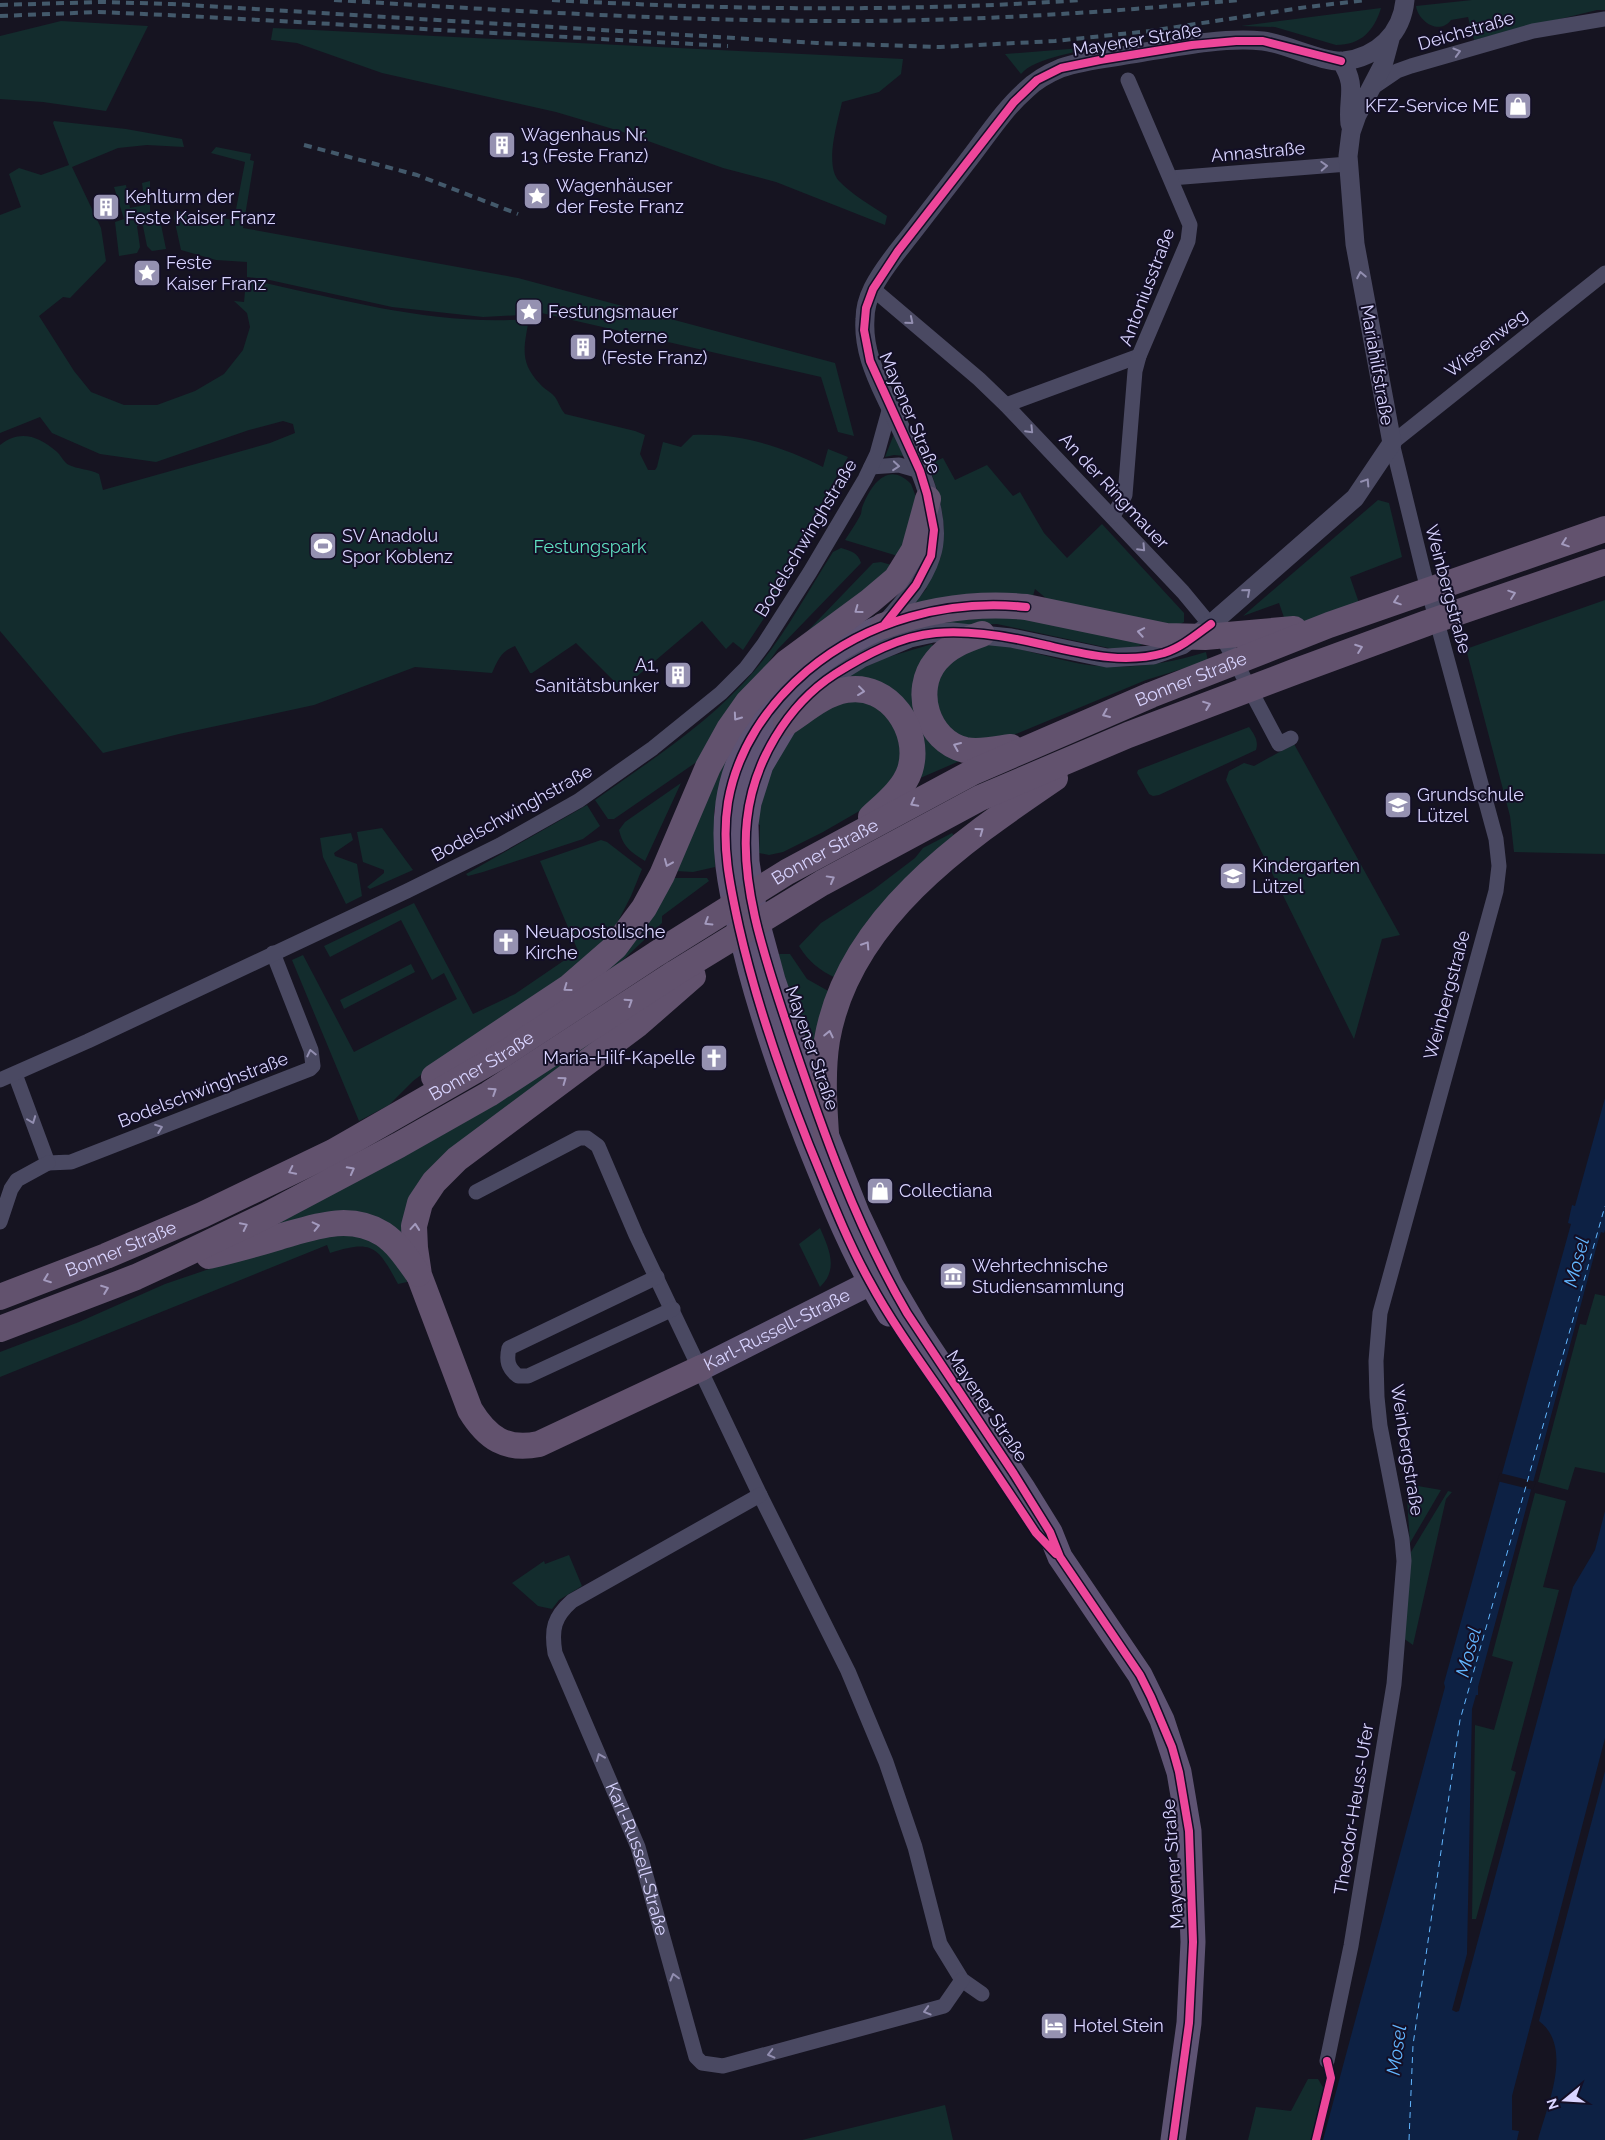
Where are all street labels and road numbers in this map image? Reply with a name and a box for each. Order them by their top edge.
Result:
street label: Deichstraße [1415,7,1517,54]
street label: Mayener Straße [1071,19,1203,60]
street label: Annastraße [1210,137,1306,166]
street label: Antoniusstraße [1114,225,1179,349]
street label: Mariahilfstraße [1357,303,1399,427]
street label: Wiesenweg [1440,304,1531,381]
street label: Mayener Straße [875,349,946,477]
street label: An der Ringmauer [1055,428,1174,553]
street label: Bodelschwinghstraße [750,455,861,620]
street label: Weinbergstraße [1421,522,1476,656]
street label: Bonner Straße [1132,647,1250,711]
street label: Bodelschwinghstraße [428,759,596,865]
street label: Bonner Straße [768,814,882,889]
street label: Weinbergstraße [1419,928,1474,1062]
street label: Mayener Straße [781,983,844,1113]
street label: Bonner Straße [425,1026,538,1105]
street label: Bodelschwinghstraße [115,1047,291,1132]
street label: Bonner Straße [62,1216,180,1281]
street label: Karl-Russell-Straße [700,1284,854,1375]
street label: Mayener Straße [942,1346,1033,1466]
street label: Weinbergstraße [1387,1383,1428,1518]
street label: Theodor-Heuss-Ufer [1330,1721,1378,1896]
street label: Karl-Russell-Straße [602,1779,673,1938]
street label: Mayener Straße [1157,1798,1188,1930]

